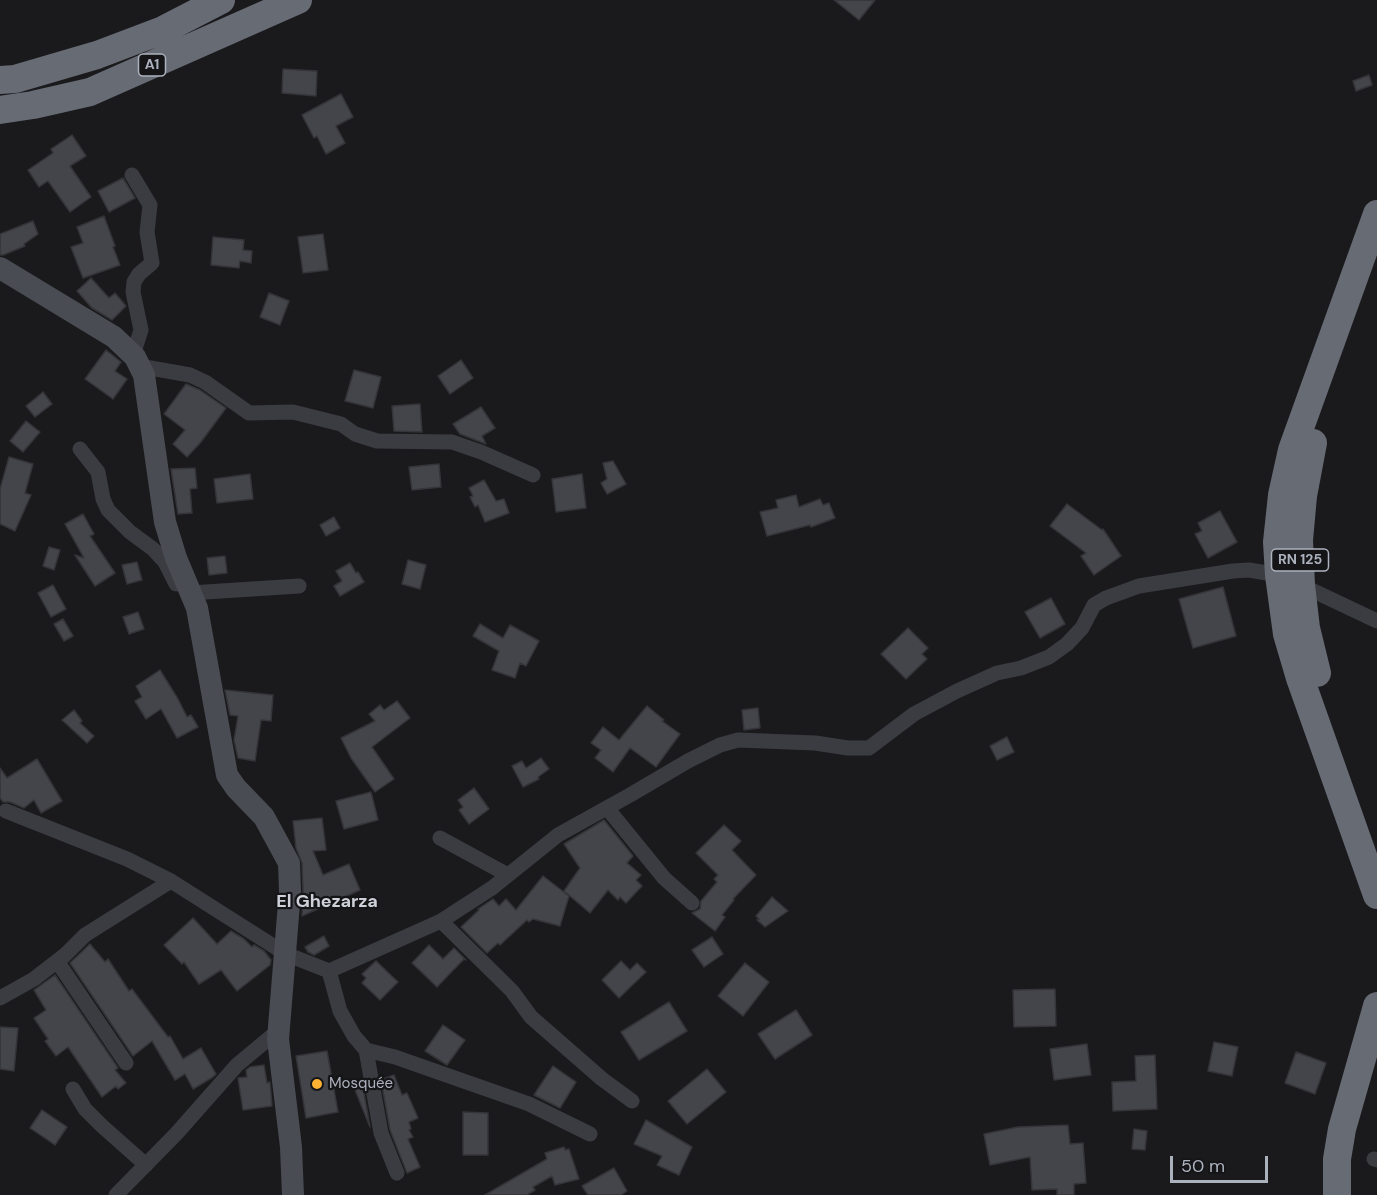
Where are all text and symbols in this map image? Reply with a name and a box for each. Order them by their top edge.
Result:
road number: A1 [138,54,166,76]
road number: RN 125 [1272,549,1328,571]
district label: El Ghezarza [276,891,378,913]
place label: Mosquée [329,1075,393,1093]
marker: Mosquée [310,1077,324,1091]
scale bar [1173,1144,1270,1182]
text: 50 m [1181,1154,1225,1178]

